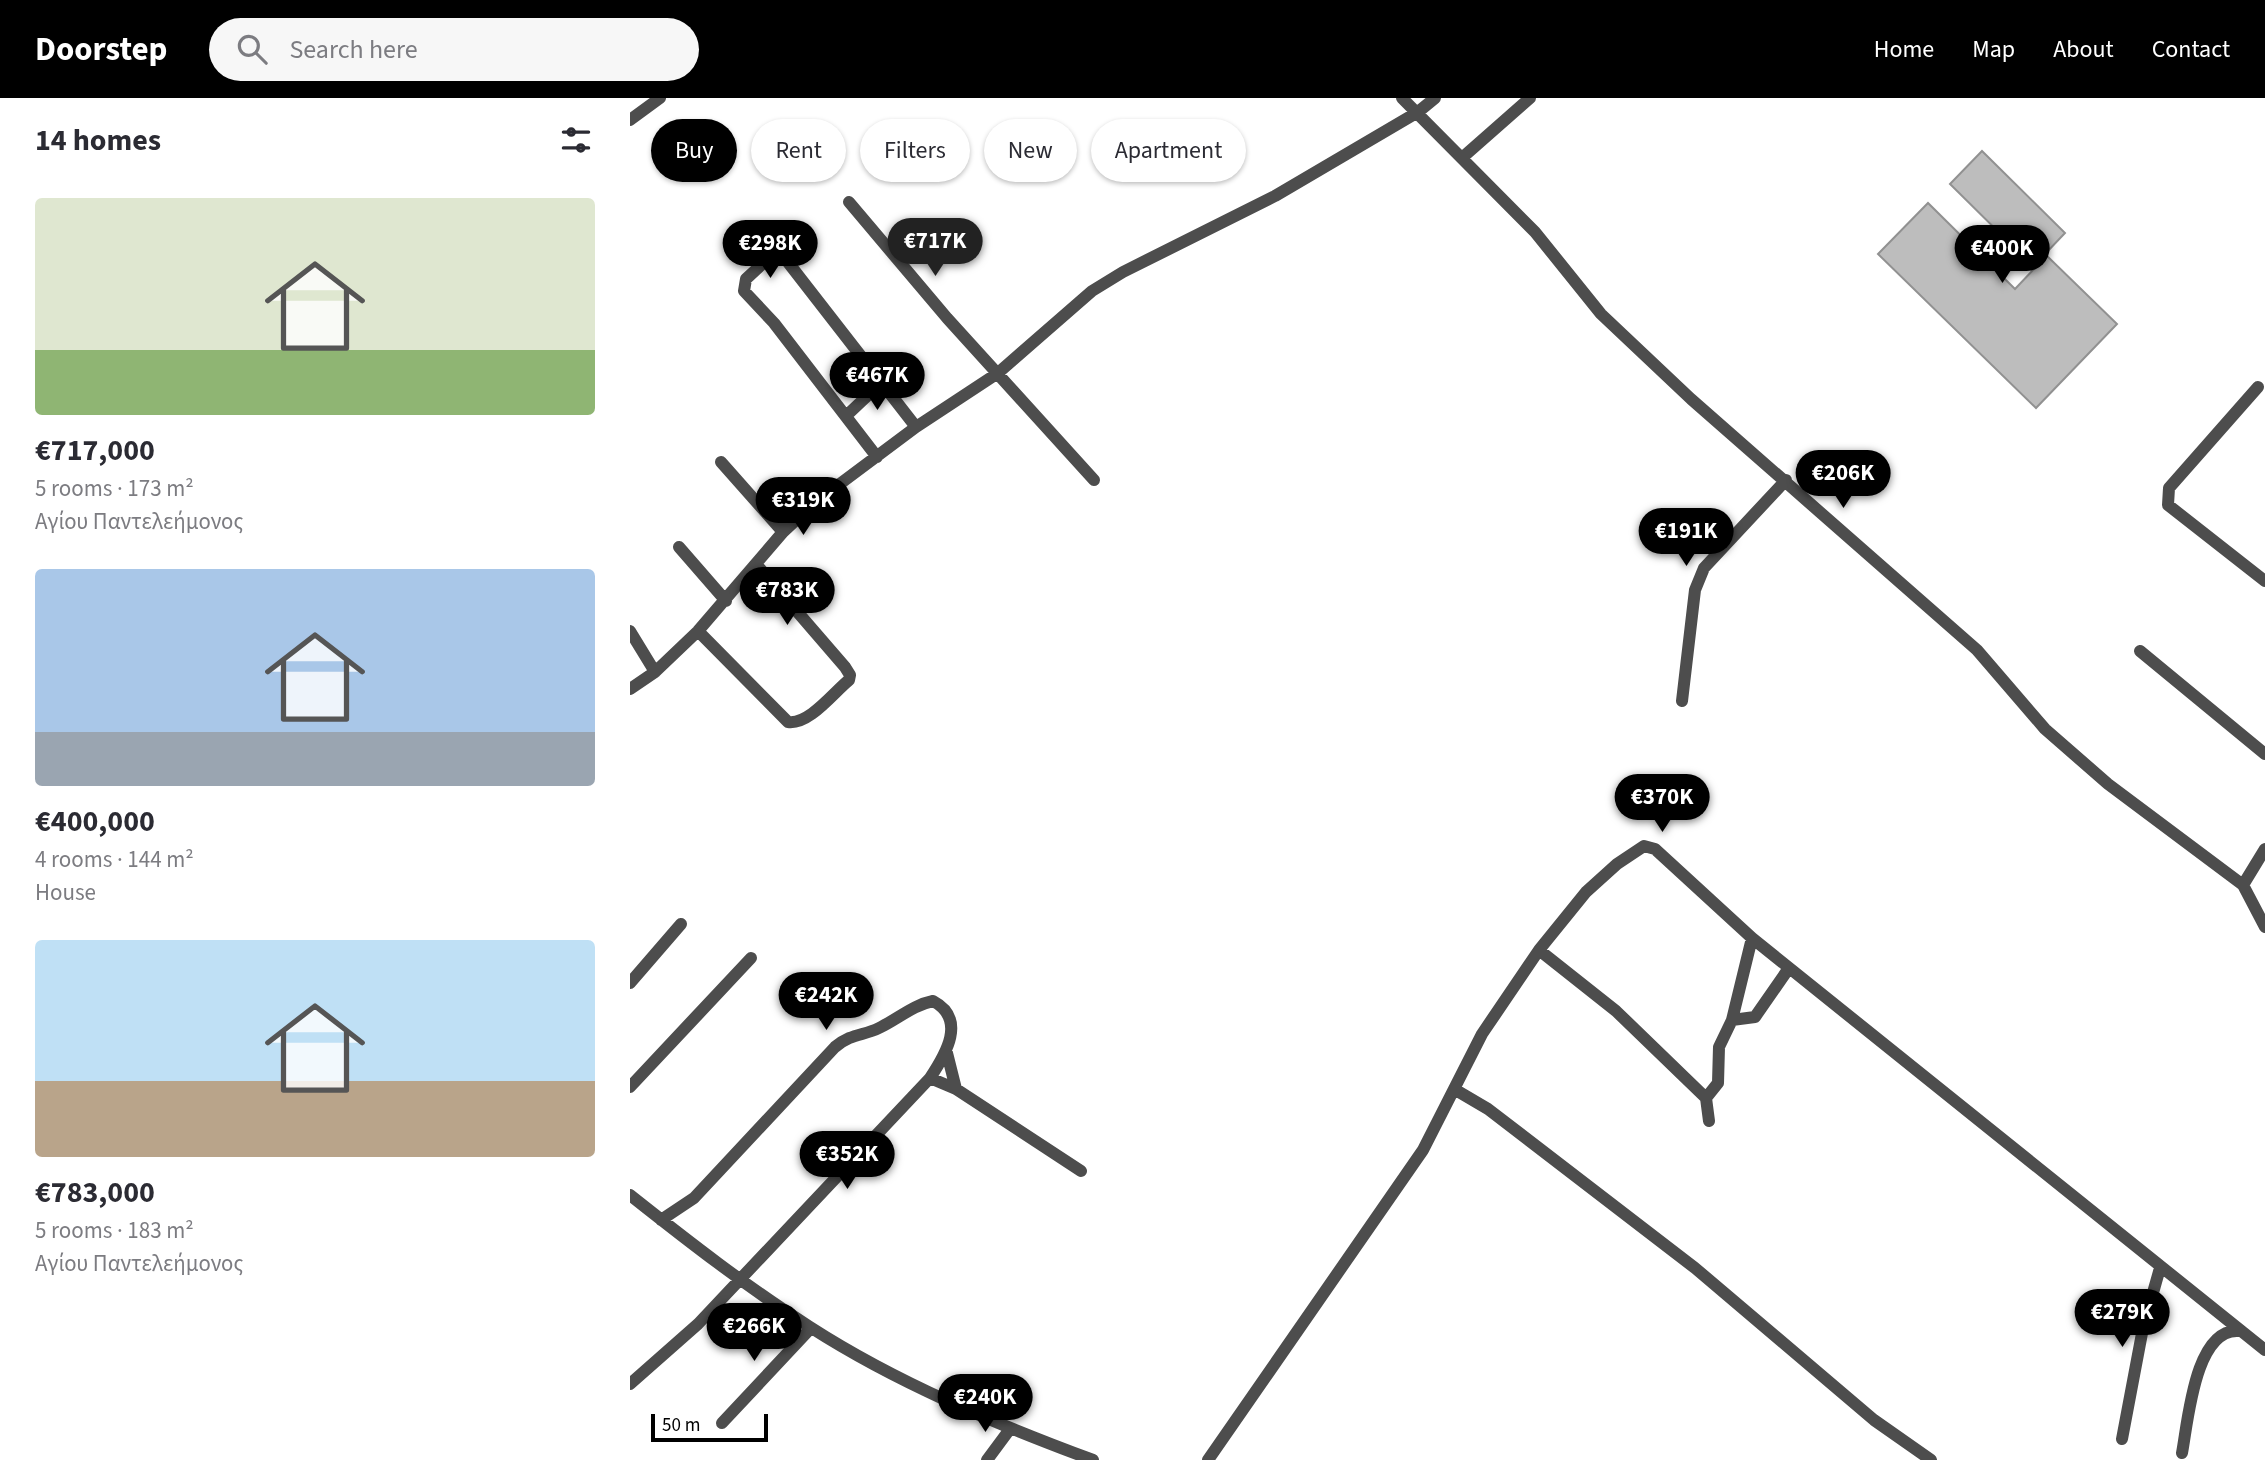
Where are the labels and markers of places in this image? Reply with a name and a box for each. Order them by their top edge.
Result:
pin: €717K [886,218,984,278]
pin: €298K [721,220,819,280]
pin: €400K [1953,226,2051,285]
pin: €467K [828,352,926,412]
pin: €206K [1794,450,1892,510]
pin: €319K [754,478,852,537]
pin: €191K [1637,508,1735,568]
pin: €783K [738,568,836,627]
pin: €370K [1613,774,1711,834]
pin: €242K [777,972,875,1032]
pin: €352K [798,1132,896,1191]
pin: €279K [2073,1290,2171,1349]
pin: €266K [705,1304,803,1363]
pin: €240K [936,1374,1034,1434]

